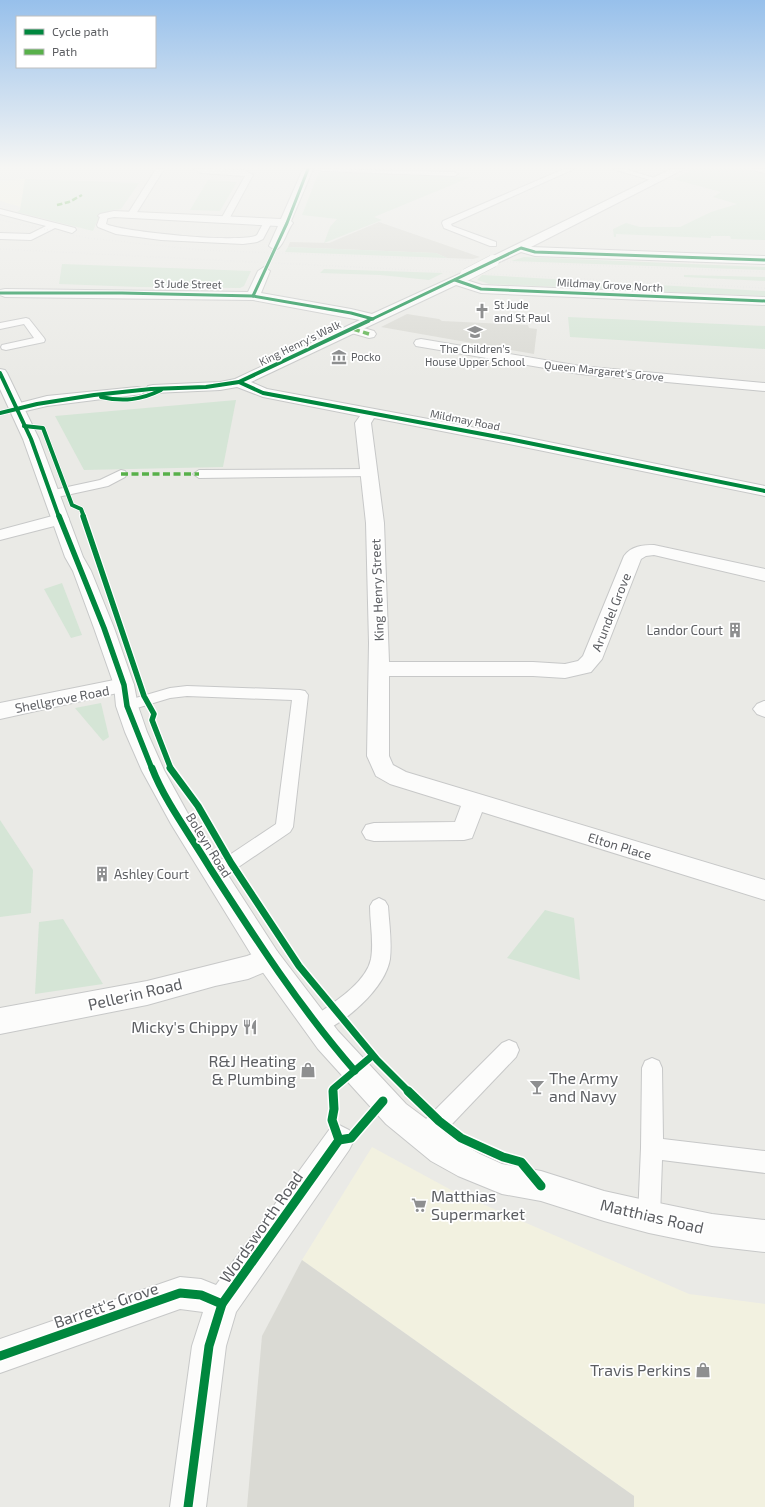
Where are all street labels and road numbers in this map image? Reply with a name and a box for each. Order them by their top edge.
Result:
street label: Mildmay Grove North [557,275,663,294]
street label: St Jude Street [154,276,222,291]
street label: King Henry's Walk [257,317,343,368]
street label: Queen Margaret's Grove [543,358,665,384]
street label: Mildmay Road [429,406,501,433]
street label: King Henry Street [367,538,387,642]
street label: Arundel Grove [588,570,634,654]
street label: Shellgrove Road [13,682,111,716]
street label: Boleyn Road [183,810,235,880]
street label: Elton Place [586,829,654,863]
street label: Pellerin Road [86,973,184,1014]
street label: Wordsworth Road [215,1167,306,1286]
street label: Matthias Road [599,1194,706,1237]
street label: Barrett's Grove [51,1278,161,1331]

